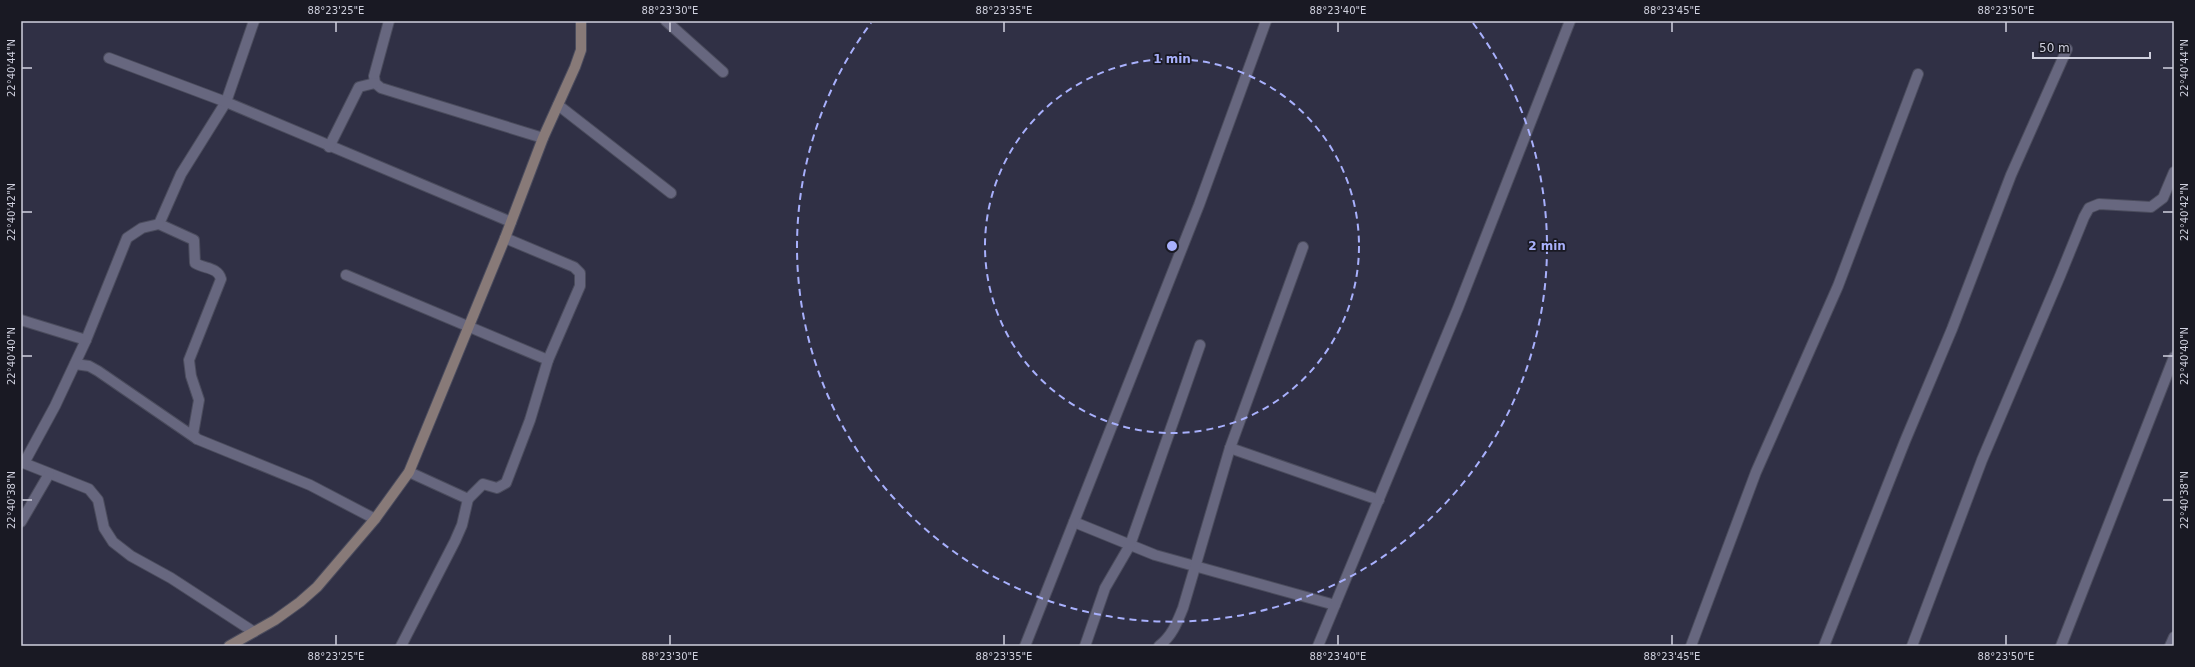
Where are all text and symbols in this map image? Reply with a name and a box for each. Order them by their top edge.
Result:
text: 88°23'25"E [308,5,364,16]
text: 88°23'30"E [642,5,698,16]
text: 88°23'35"E [976,5,1032,16]
text: 88°23'40"E [1310,5,1366,16]
text: 88°23'45"E [1644,5,1700,16]
text: 88°23'50"E [1978,5,2034,16]
scale bar [2033,34,2150,60]
text: 22°40'44"N [6,39,17,97]
text: 22°40'44"N [2179,39,2190,97]
text: 50 m [2039,41,2070,55]
text: 1 min [1153,52,1191,66]
text: 22°40'42"N [6,183,17,241]
text: 22°40'42"N [2179,183,2190,241]
centre of rings [1165,239,1179,253]
text: 2 min [1528,239,1566,253]
text: 22°40'40"N [6,327,17,385]
text: 22°40'40"N [2179,327,2190,385]
text: 22°40'38"N [6,471,17,529]
text: 22°40'38"N [2179,471,2190,529]
text: 88°23'25"E [308,651,364,662]
text: 88°23'30"E [642,651,698,662]
text: 88°23'35"E [976,651,1032,662]
text: 88°23'40"E [1310,651,1366,662]
text: 88°23'45"E [1644,651,1700,662]
text: 88°23'50"E [1978,651,2034,662]

